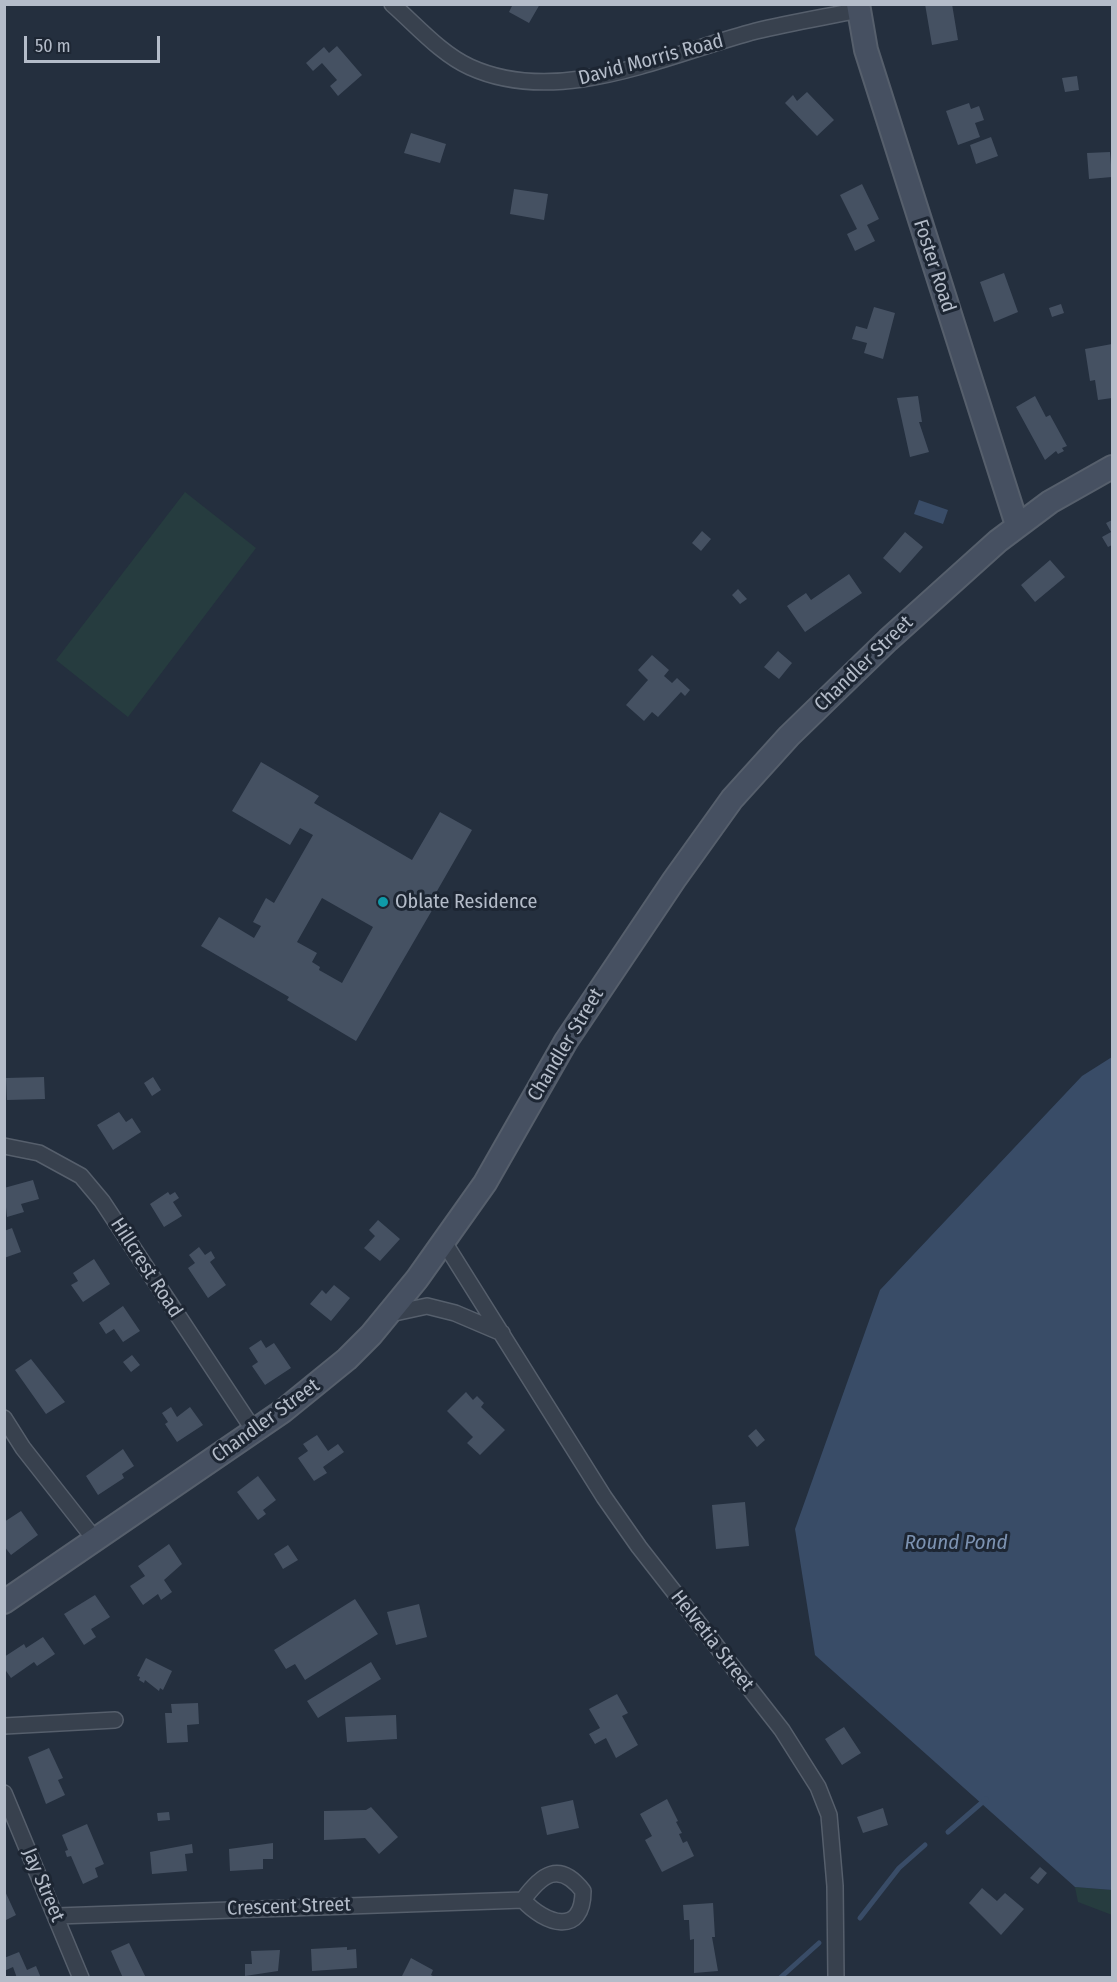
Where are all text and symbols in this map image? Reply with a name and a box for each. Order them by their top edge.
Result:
scale bar [27,24,164,62]
street label: David Morris Road [576,29,726,91]
text: 50 m [35,35,71,57]
street label: Foster Road [908,216,960,316]
street label: Chandler Street [810,611,918,717]
place label: Oblate Residence [395,890,537,914]
marker: Oblate Residence [376,895,390,909]
street label: Chandler Street [523,984,609,1106]
street label: Hillcrest Road [105,1214,187,1322]
street label: Chandler Street [207,1374,325,1468]
water label: Round Pond [904,1530,1008,1556]
street label: Helvetia Street [665,1586,759,1696]
street label: Jay Street [17,1845,69,1925]
street label: Crescent Street [227,1893,351,1921]

